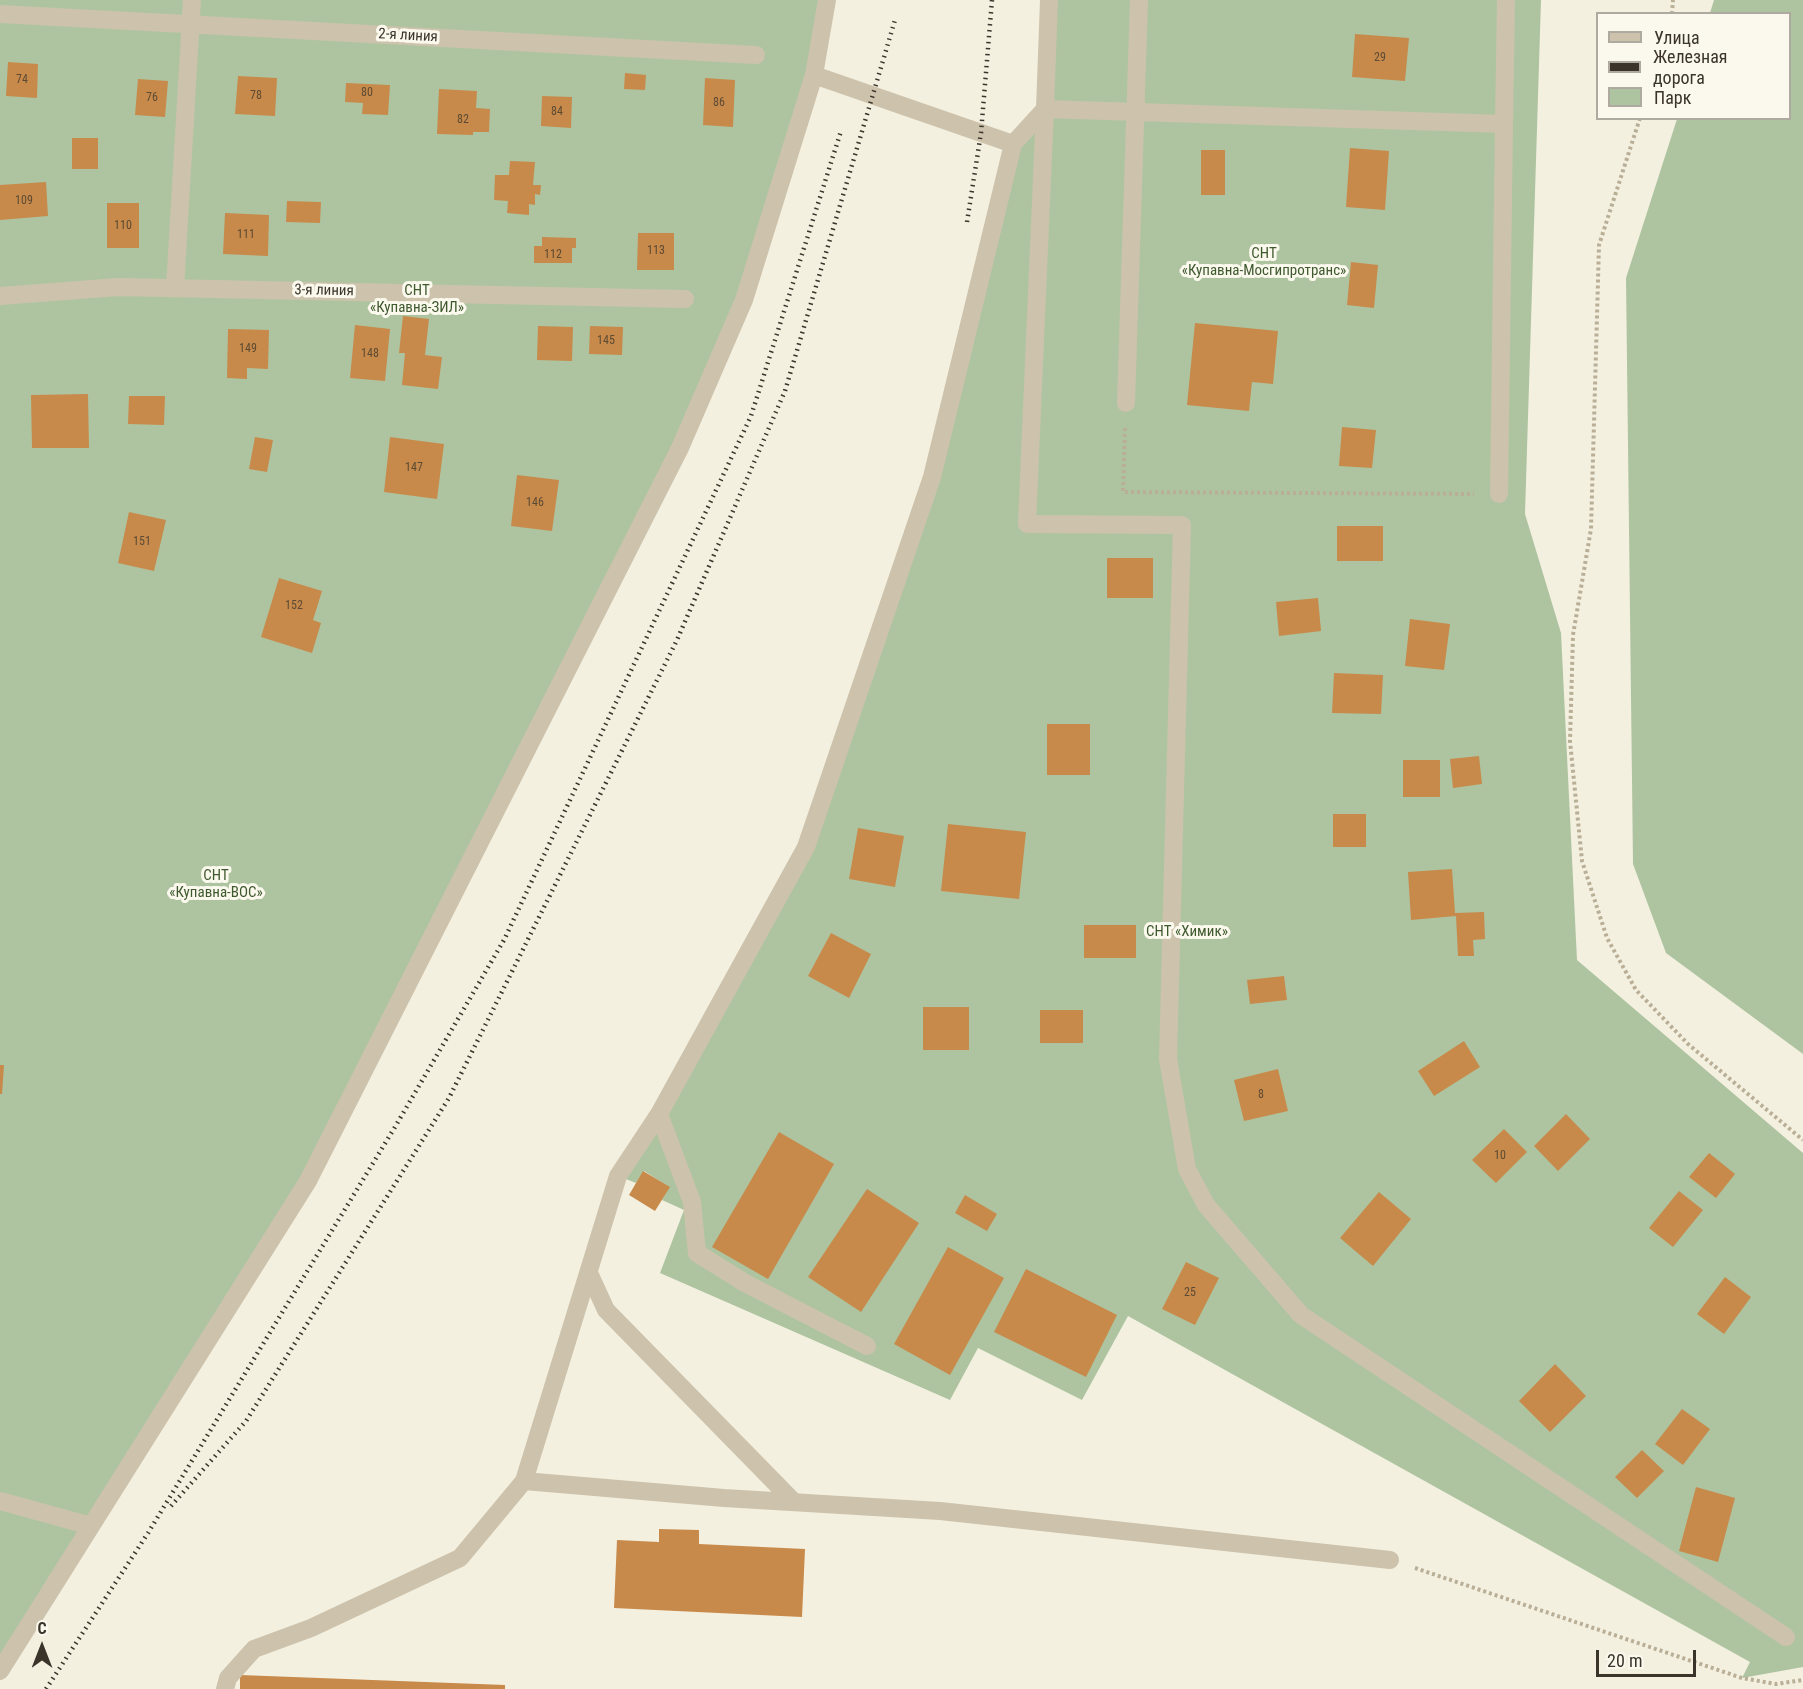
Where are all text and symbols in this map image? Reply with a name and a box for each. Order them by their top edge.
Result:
legend [1596,12,1791,120]
street label: 2-я линия [378,25,438,47]
text: Улица [1654,27,1700,48]
text: Железная дорога [1653,46,1728,88]
house number: 29 [1374,51,1386,65]
house number: 74 [16,73,28,87]
house number: 80 [361,86,373,100]
text: Парк [1654,87,1691,108]
house number: 78 [250,89,262,103]
house number: 76 [146,91,158,105]
house number: 86 [713,96,725,110]
house number: 84 [551,105,563,119]
house number: 82 [457,113,469,127]
house number: 109 [15,194,33,208]
house number: 110 [114,219,132,233]
house number: 111 [237,228,255,242]
house number: 113 [647,244,665,258]
park label: СНТ «Купавна-Мосгипротранс» [1182,245,1346,280]
house number: 112 [544,248,562,262]
street label: 3-я линия [294,281,354,301]
park label: СНТ «Купавна-ЗИЛ» [370,282,464,317]
house number: 145 [597,334,615,348]
house number: 149 [239,342,257,356]
house number: 148 [361,347,379,361]
house number: 147 [405,461,423,475]
house number: 146 [526,496,544,510]
house number: 151 [133,535,151,549]
house number: 152 [285,599,303,613]
park label: СНТ «Купавна-ВОС» [169,867,263,902]
park label: СНТ «Химик» [1146,923,1228,941]
house number: 8 [1258,1088,1264,1102]
house number: 10 [1494,1149,1506,1163]
house number: 25 [1184,1286,1196,1300]
north arrow [12,1617,72,1677]
text: С [37,1619,47,1638]
scale bar [1599,1638,1700,1676]
text: 20 m [1607,1650,1642,1671]

